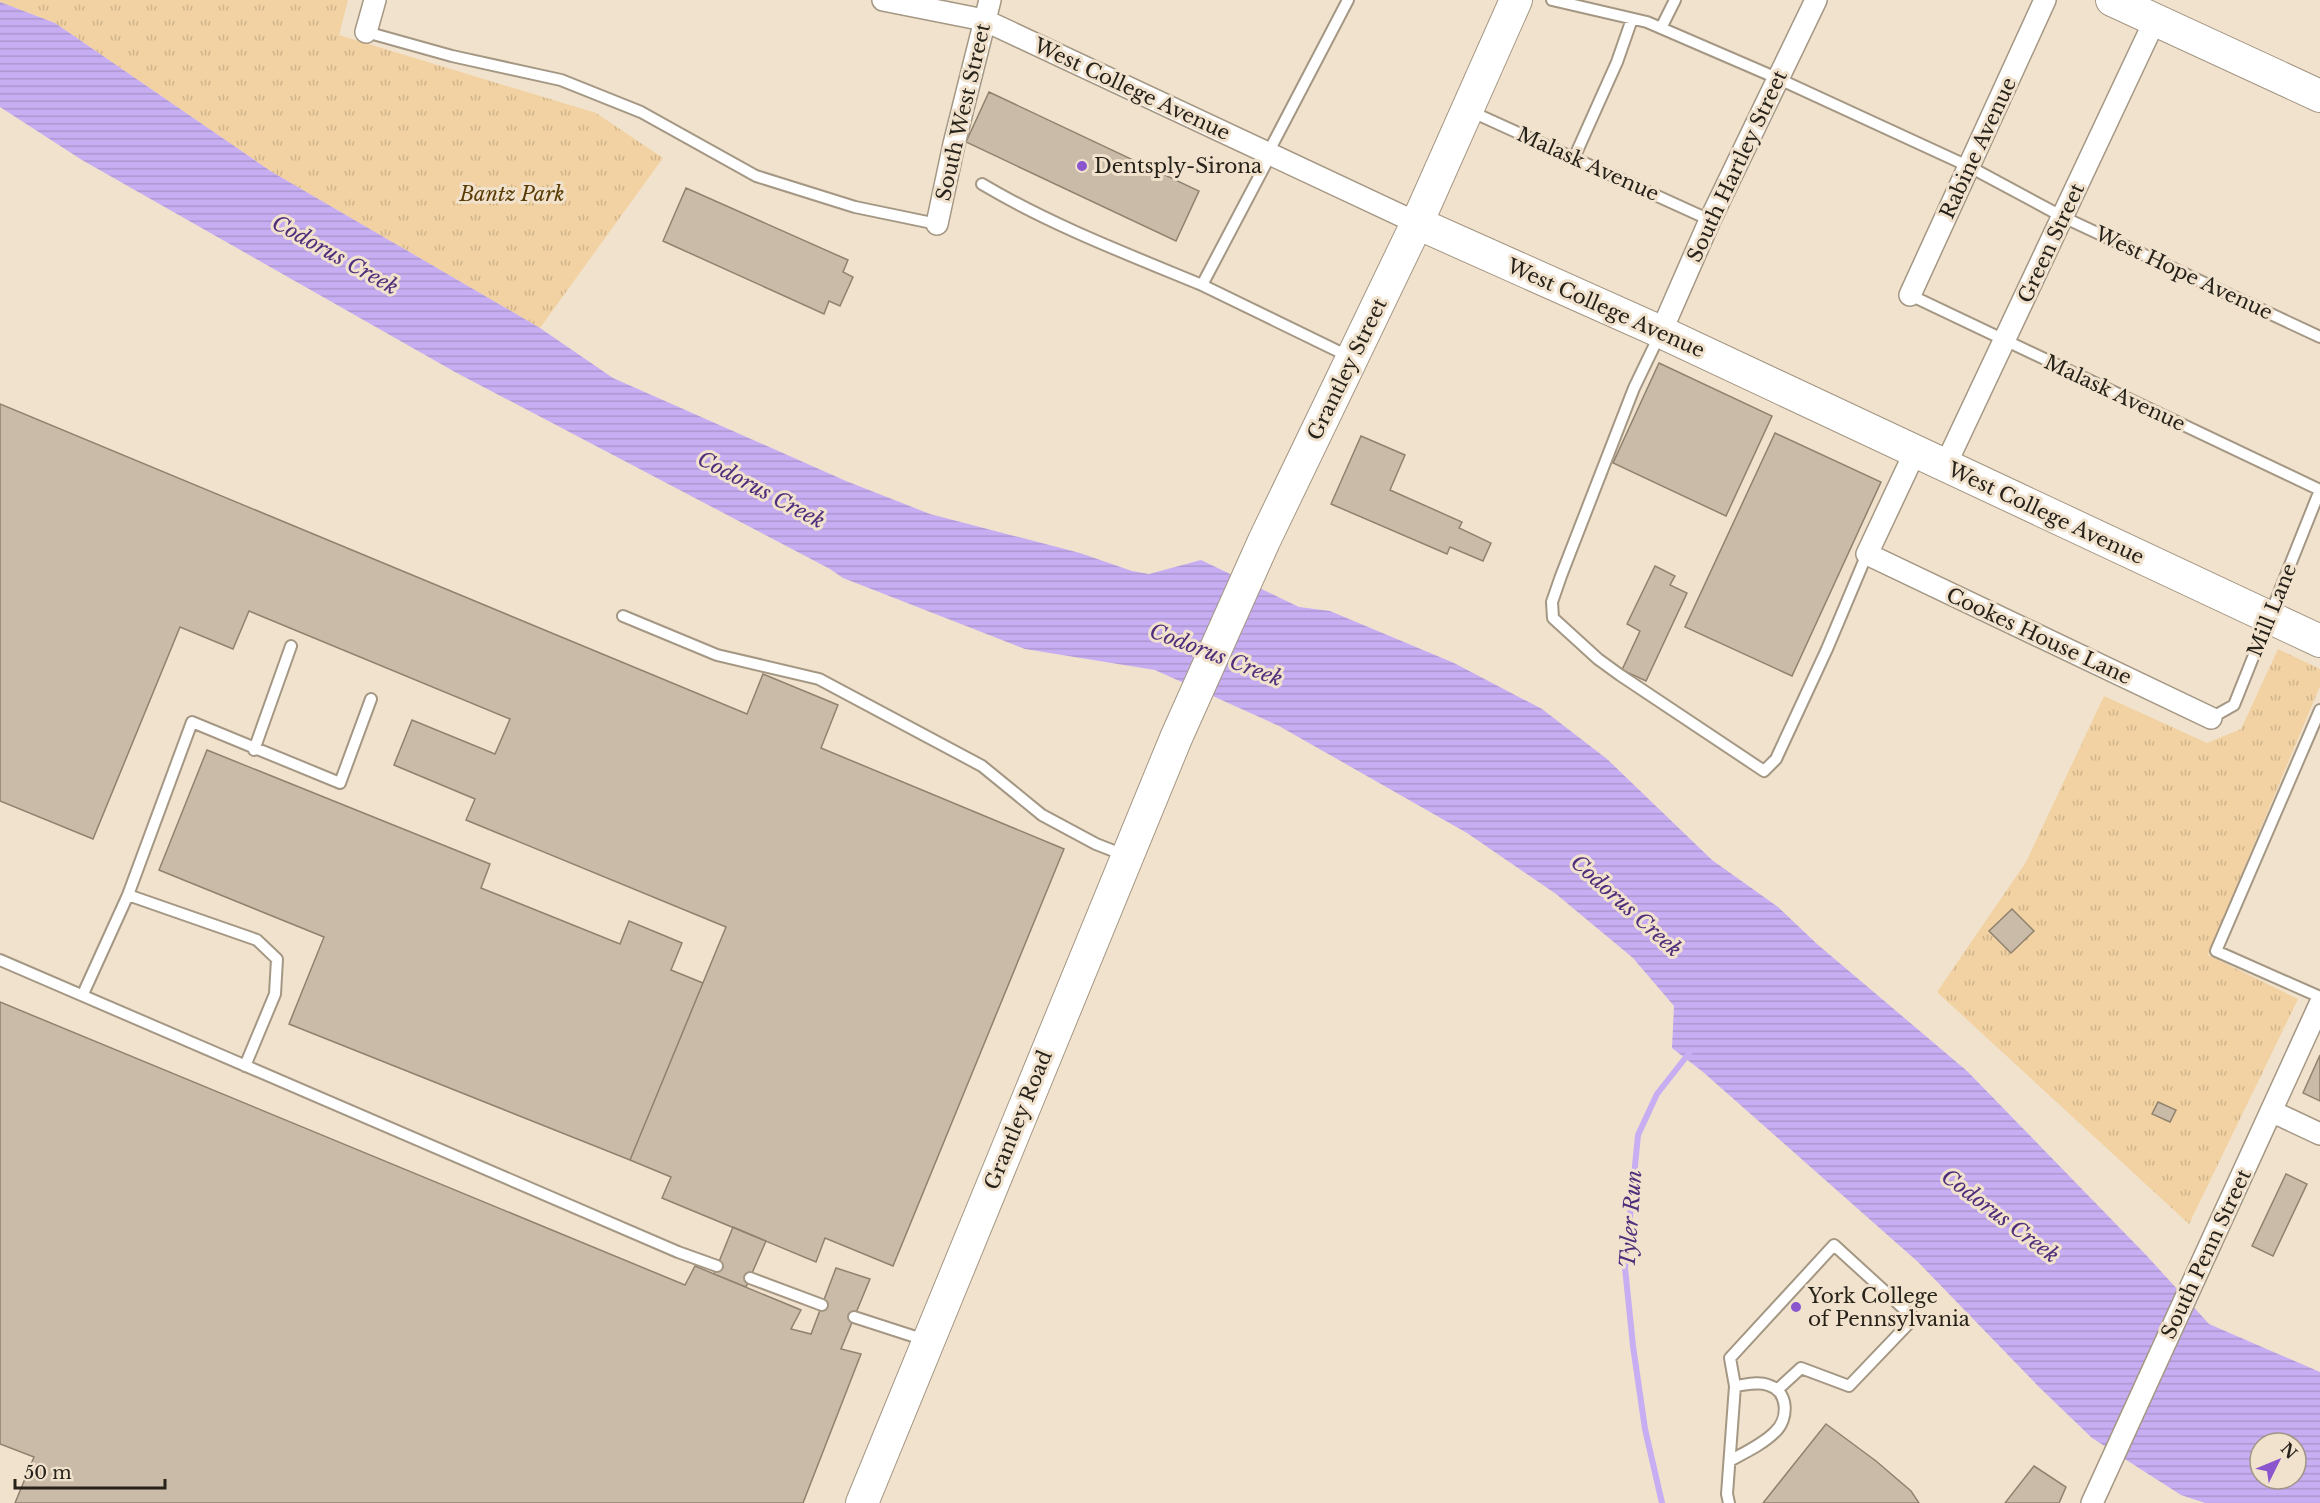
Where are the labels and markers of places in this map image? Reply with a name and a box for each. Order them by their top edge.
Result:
place label: Dentsply-Sirona [1094,154,1263,178]
marker: Dentsply-Sirona [1075,159,1089,173]
place label: York College of Pennsylvania [1807,1284,1971,1331]
marker: York College of Pennsylvania [1789,1300,1803,1314]

